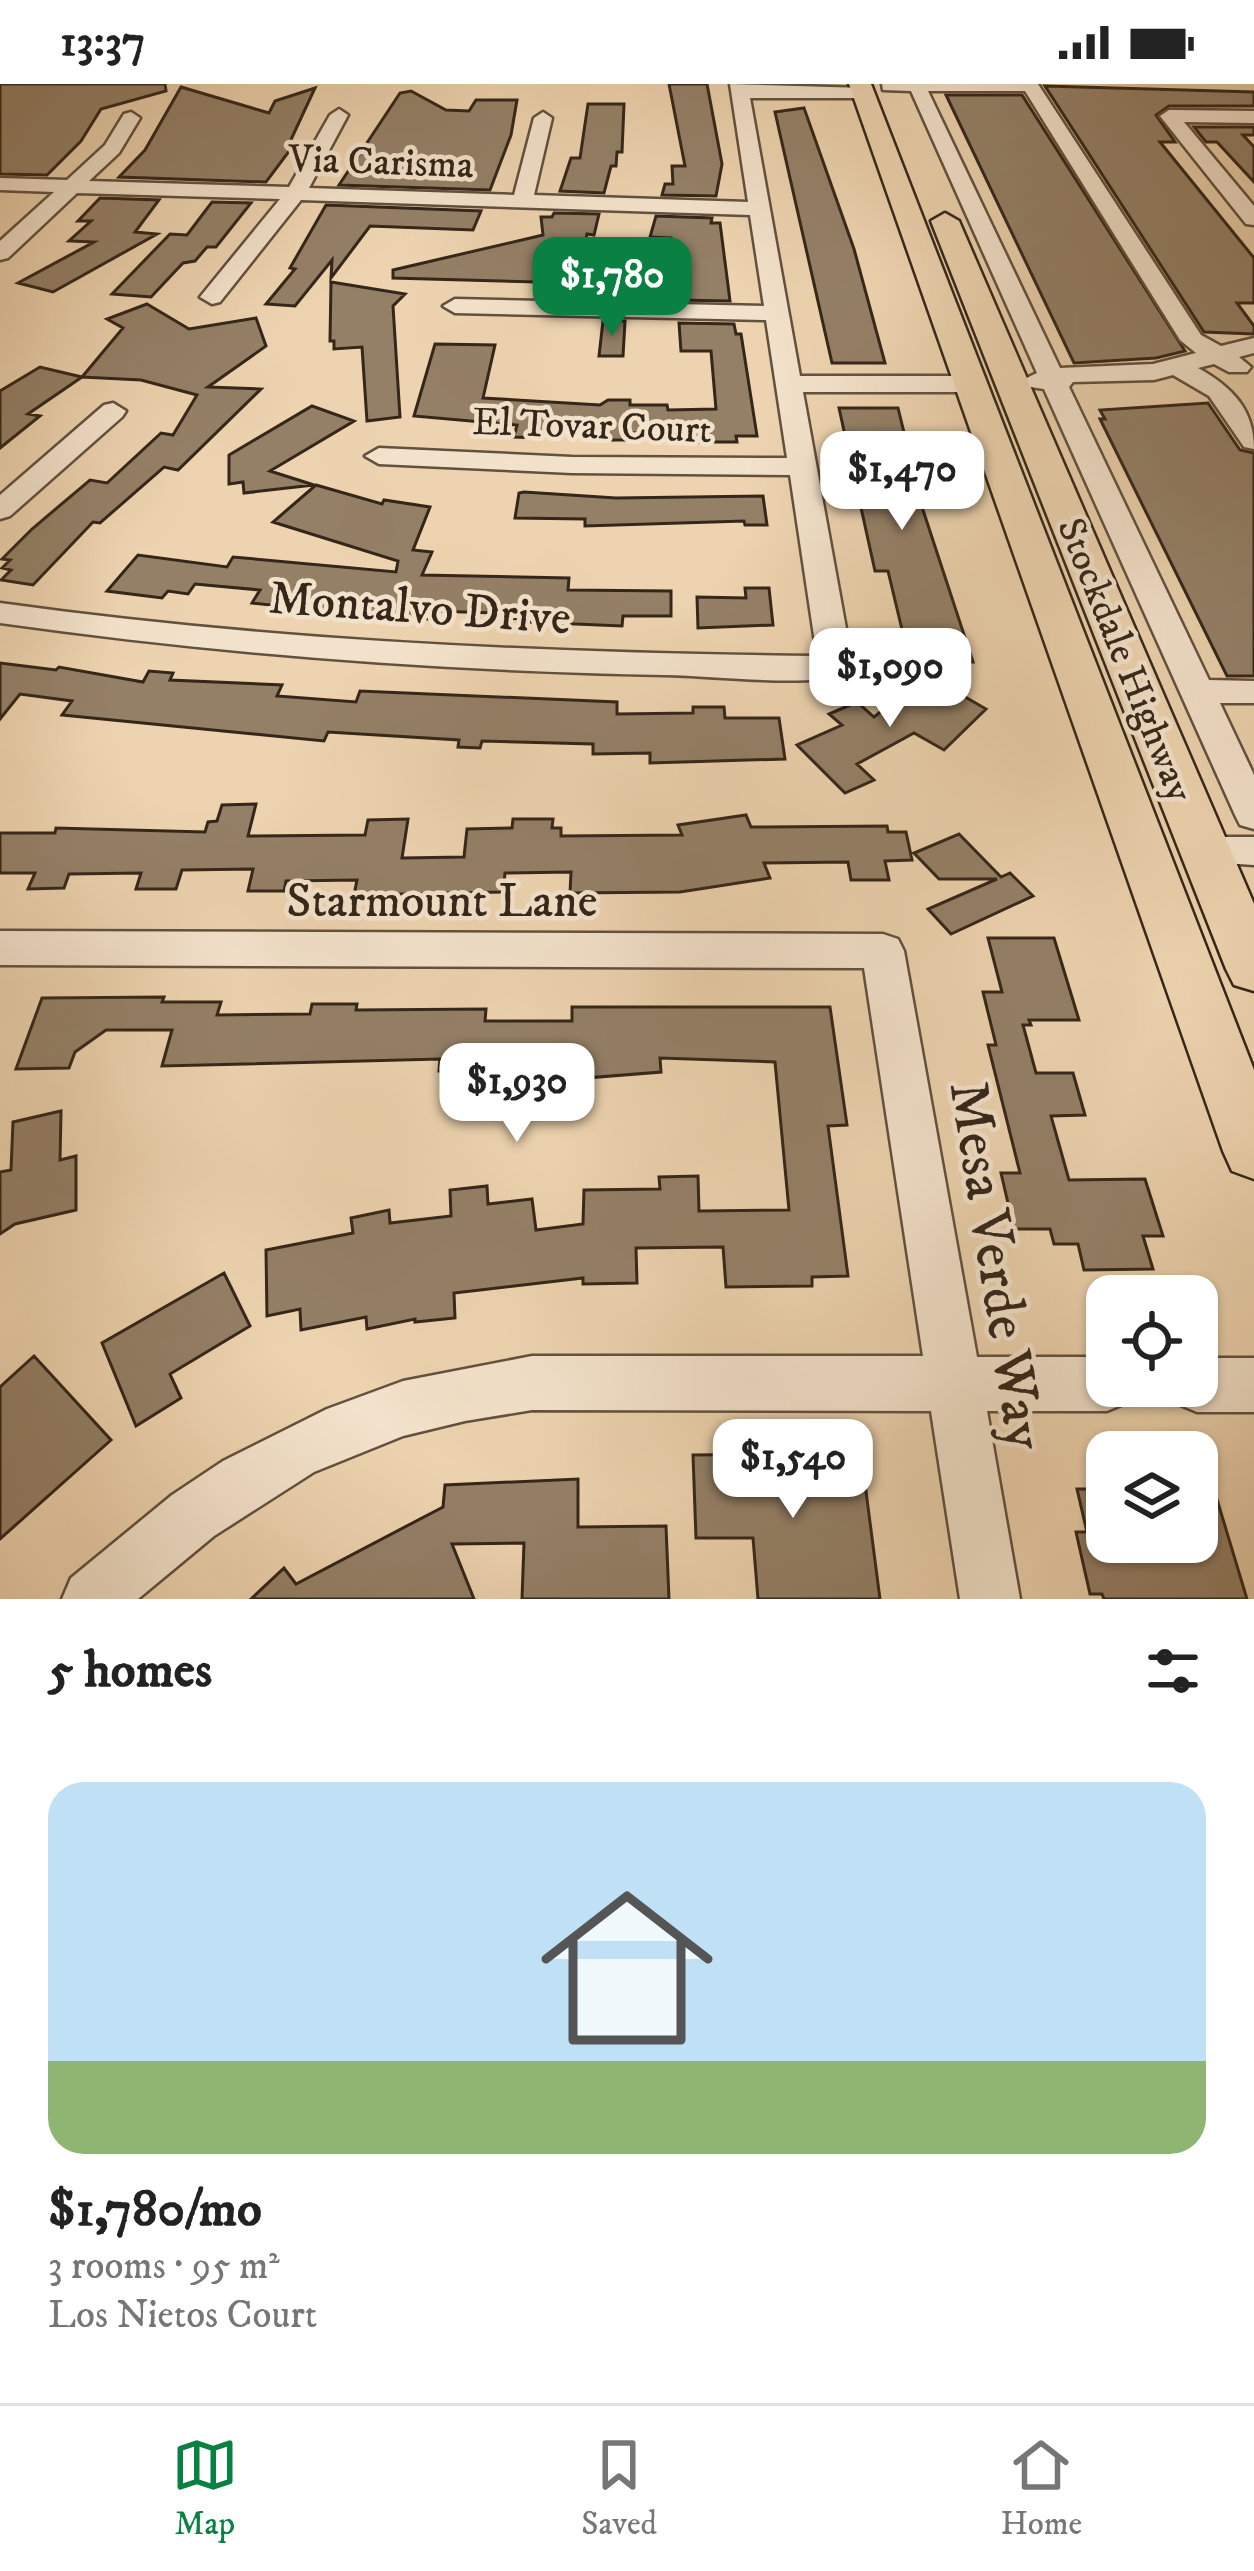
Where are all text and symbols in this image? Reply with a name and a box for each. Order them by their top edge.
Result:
text: 13:37 [60,14,146,70]
street label: Via Carisma [286,135,475,190]
pin: $1,780 [514,237,710,339]
text: $1,780 [560,251,664,300]
street label: El Tovar Court [471,398,712,455]
pin: $1,470 [804,431,1000,533]
text: $1,470 [847,445,957,494]
street label: Stockdale Highway [1045,511,1204,809]
street label: Montalvo Drive [267,569,573,649]
pin: $1,090 [792,628,988,730]
text: $1,090 [836,642,944,691]
street label: Starmount Lane [286,872,598,932]
pin: $1,930 [419,1043,615,1145]
text: $1,930 [466,1057,568,1106]
street label: Mesa Verde Way [931,1076,1060,1456]
map controls [1086,1275,1218,1563]
button: locate [1086,1275,1218,1407]
pin: $1,540 [695,1419,891,1521]
button: layers [1086,1431,1218,1563]
text: $1,540 [740,1433,846,1482]
icon: filters [1140,1638,1206,1704]
text: 5 homes [48,1639,212,1703]
icon: home [519,1860,735,2076]
text: $1,780/mo [48,2178,262,2242]
text: 3 rooms · 95 m² [48,2242,280,2291]
text: Los Nietos Court [48,2291,317,2340]
tab: Map [172,2432,238,2545]
tab: Saved [581,2432,657,2545]
tab: Home [1001,2432,1082,2545]

